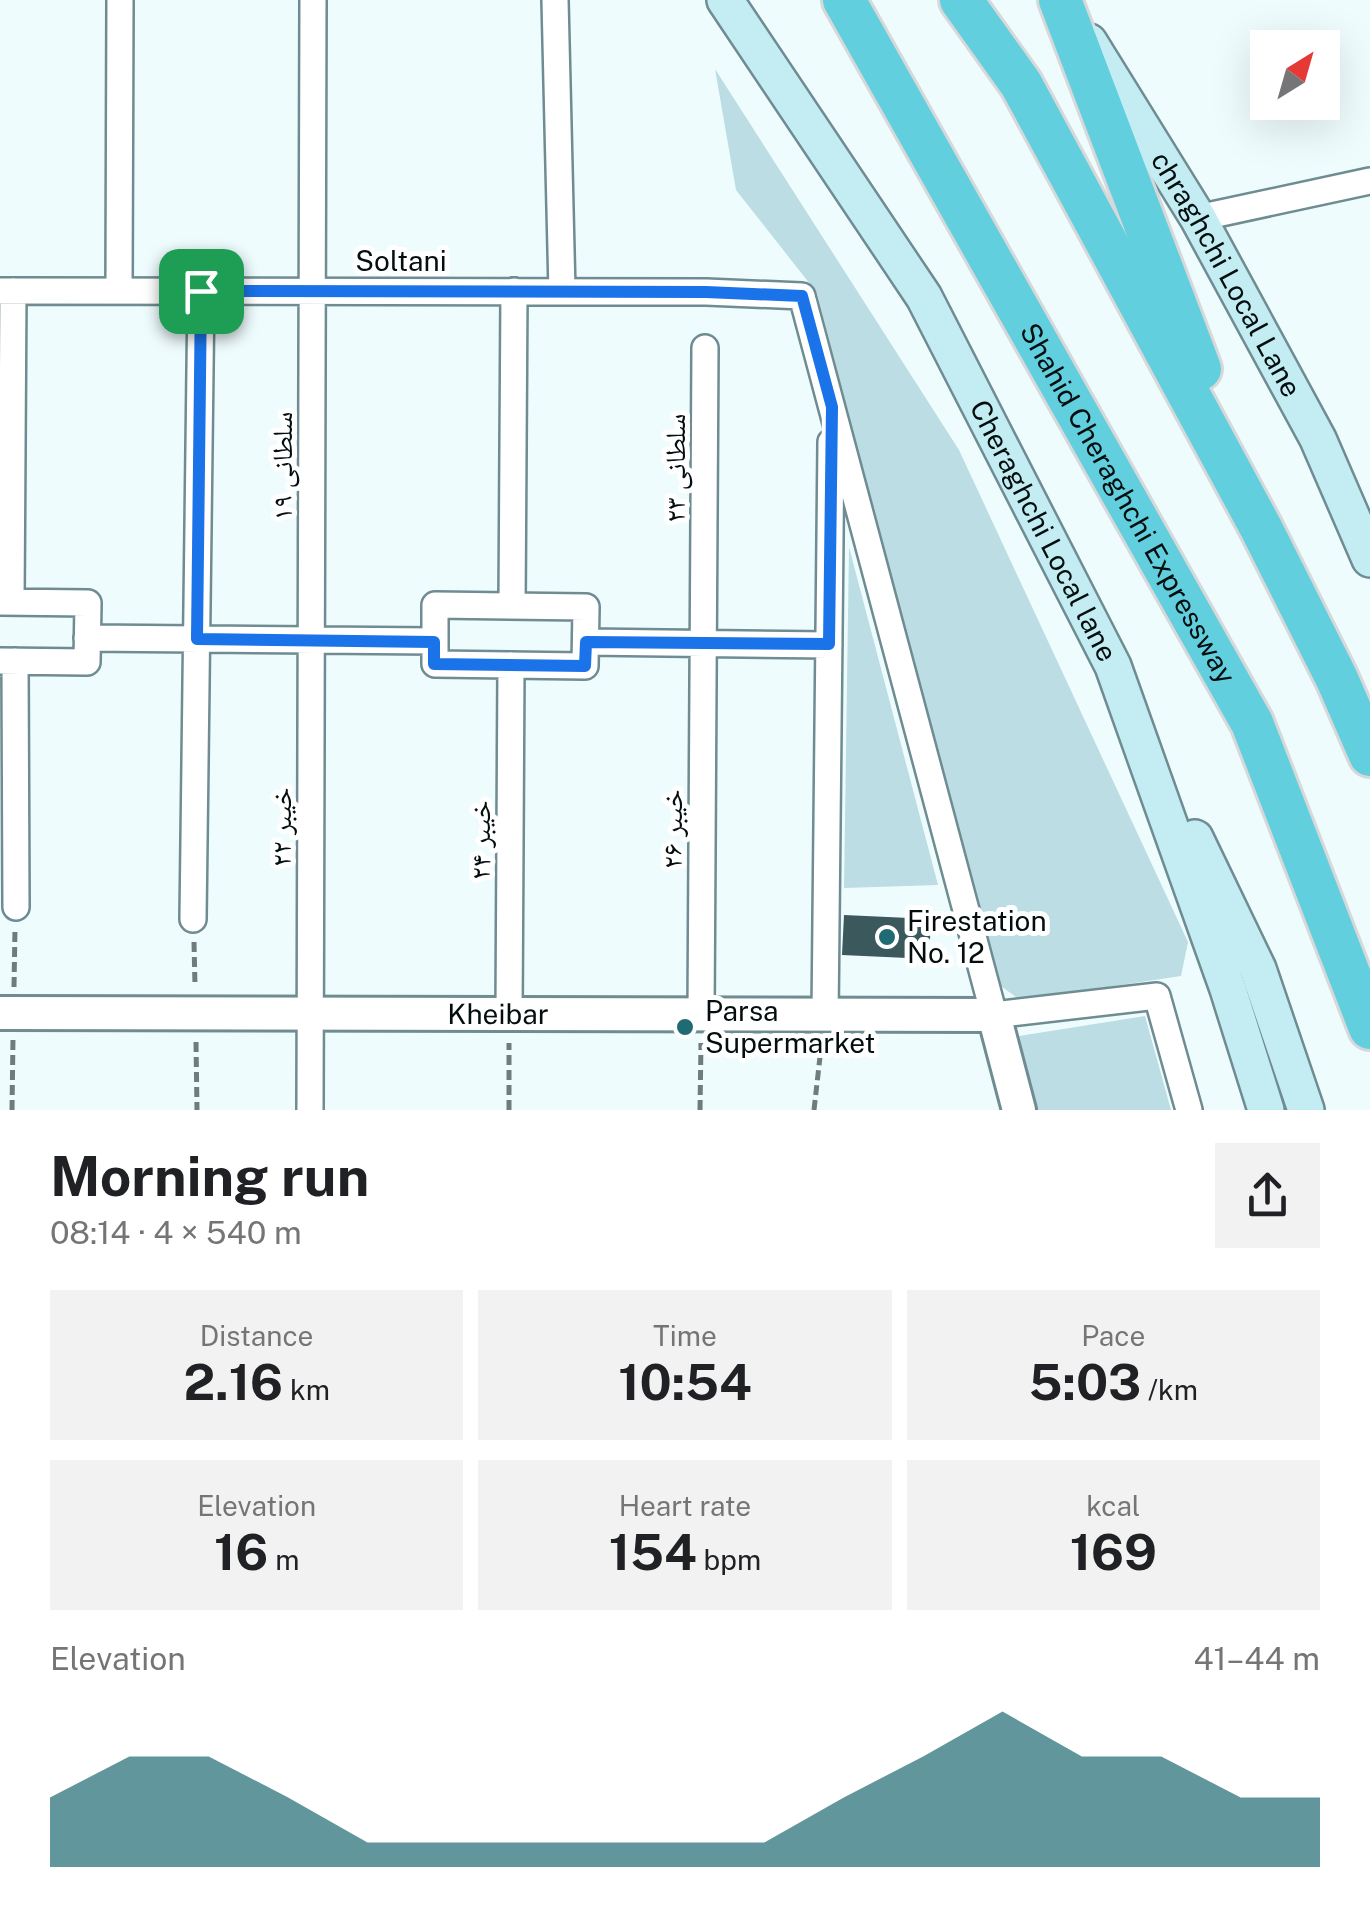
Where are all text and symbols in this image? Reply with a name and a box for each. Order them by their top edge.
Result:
north arrow [1250,30,1340,120]
map controls [1250,30,1340,120]
street label: chraghchi Local Lane [1145,145,1309,402]
street label: Soltani [355,244,447,277]
pin [159,249,244,334]
icon: arrive [174,264,229,319]
street label: Shahid Cheraghchi Expressway [1014,317,1243,689]
street label: Cheraghchi Local lane [964,394,1125,667]
street label: سلطانی ۱۹ [265,412,300,520]
street label: سلطانی ۲۳ [658,414,693,522]
street label: خیبر ۲۲ [264,787,297,867]
street label: خیبر ۲۶ [655,789,688,869]
street label: خیبر ۲۴ [463,800,496,880]
place label: Firestation No. 12 [907,904,1047,969]
marker: Firestation No. 12 [876,926,898,948]
place label: Parsa Supermarket [705,994,875,1059]
street label: Kheibar [447,997,549,1030]
marker: Parsa Supermarket [674,1016,696,1038]
button: share [1215,1143,1320,1248]
text: Morning run [50,1144,369,1208]
text: 08:14 · 4 × 540 m [50,1214,302,1251]
text: Distance [200,1319,313,1352]
text: Time [653,1319,717,1352]
text: Pace [1081,1319,1145,1352]
text: 2.16 [183,1352,283,1411]
text: 10:54 [618,1352,752,1411]
text: 5:03 [1029,1352,1141,1411]
text: km [283,1373,330,1406]
text: /km [1141,1373,1198,1406]
text: Elevation [197,1489,316,1522]
text: Heart rate [619,1489,751,1522]
text: kcal [1086,1489,1140,1522]
text: 16 [214,1522,268,1581]
text: 154 [609,1522,697,1581]
text: 169 [1070,1522,1157,1581]
text: m [268,1543,299,1576]
text: bpm [697,1543,761,1576]
text: Elevation [50,1640,186,1677]
text: 41–44 m [1193,1640,1320,1677]

